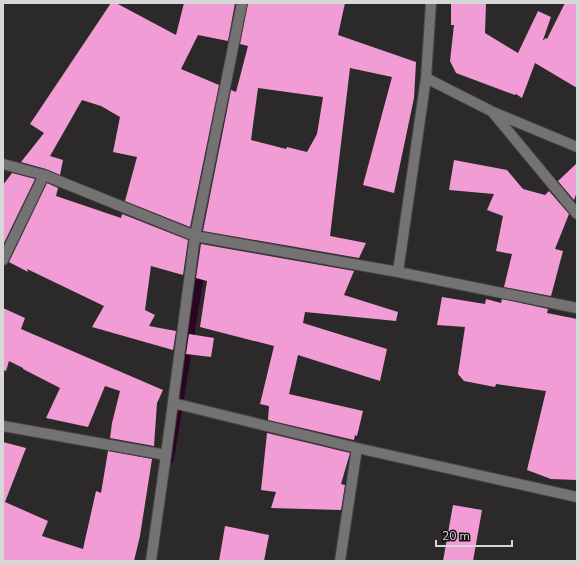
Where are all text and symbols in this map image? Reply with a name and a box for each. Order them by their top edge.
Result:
scale bar [436,522,512,548]
text: 20 m [442,528,470,544]

